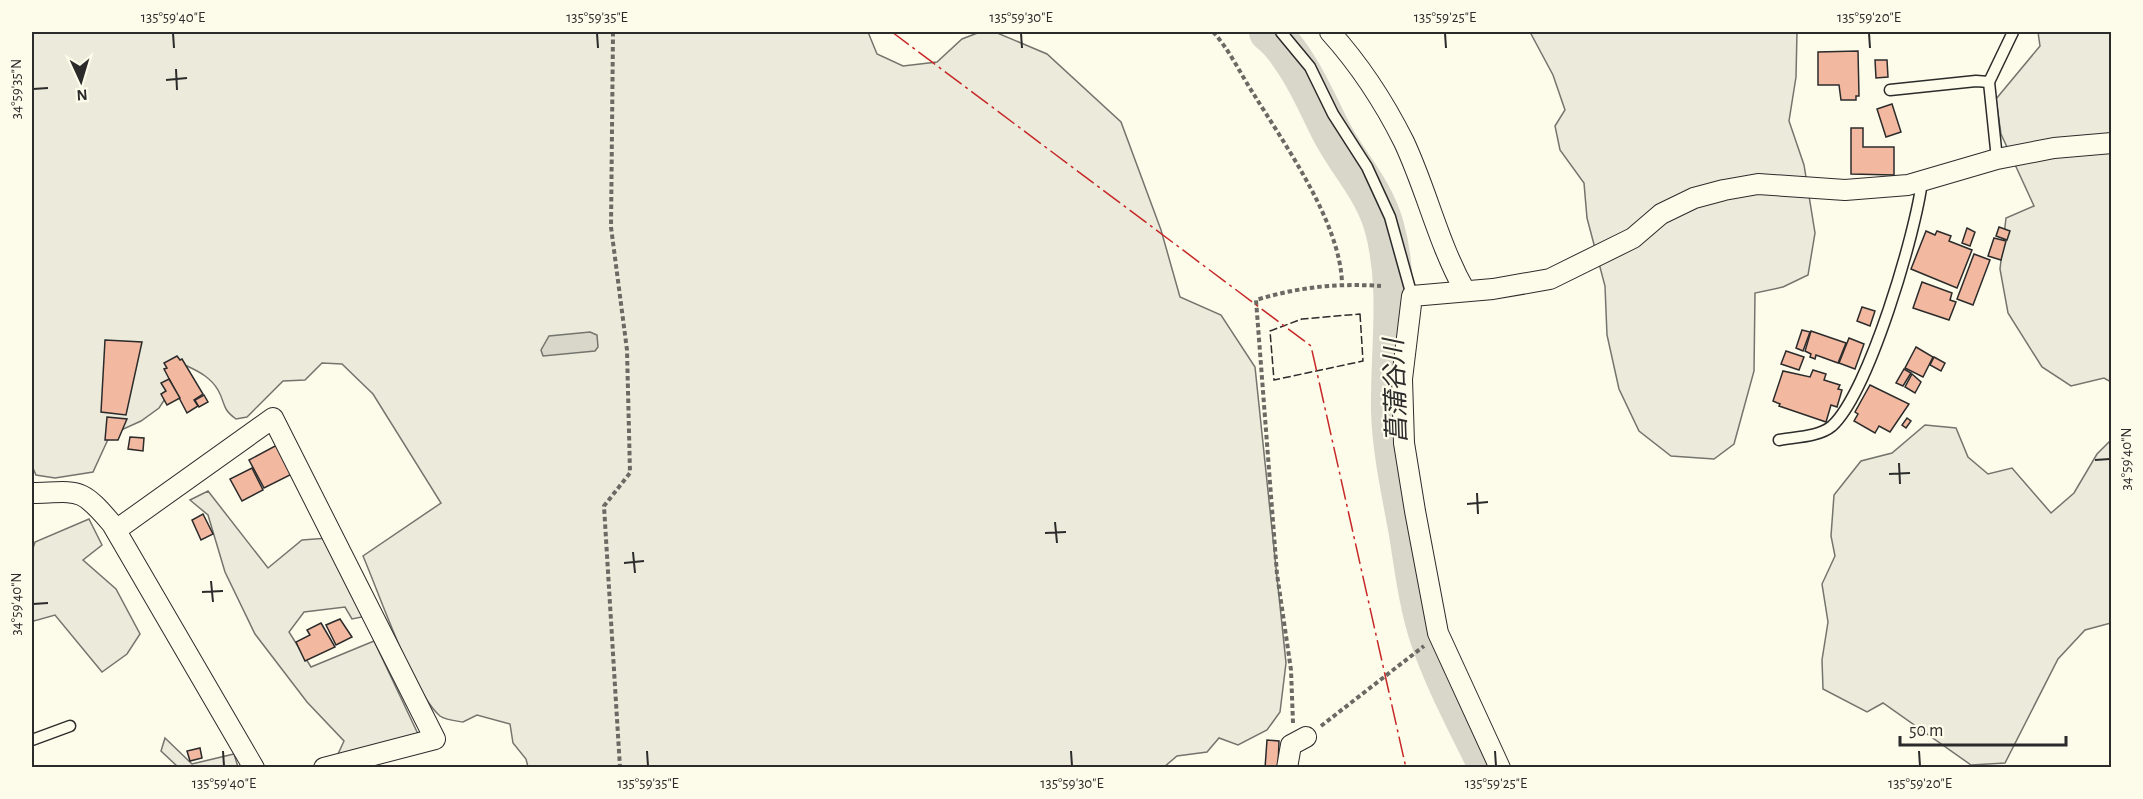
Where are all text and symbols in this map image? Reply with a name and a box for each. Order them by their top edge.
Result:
text: 135°59'40"E [141,10,205,25]
text: 135°59'35"E [566,10,628,25]
text: 135°59'30"E [989,10,1053,25]
text: 135°59'25"E [1414,10,1476,25]
text: 135°59'20"E [1837,10,1901,25]
north arrow [51,51,111,111]
text: 34°59'35"N [9,59,24,119]
text: N [76,87,88,103]
water label: 菖蒲谷川 [1380,336,1411,443]
text: 34°59'40"N [2119,427,2134,491]
text: 34°59'40"N [9,572,24,636]
scale bar [1900,709,2066,747]
text: 50 m [1909,722,1943,740]
text: 135°59'40"E [192,776,256,791]
text: 135°59'35"E [617,776,679,791]
text: 135°59'30"E [1040,776,1104,791]
text: 135°59'25"E [1465,776,1527,791]
text: 135°59'20"E [1888,776,1952,791]

